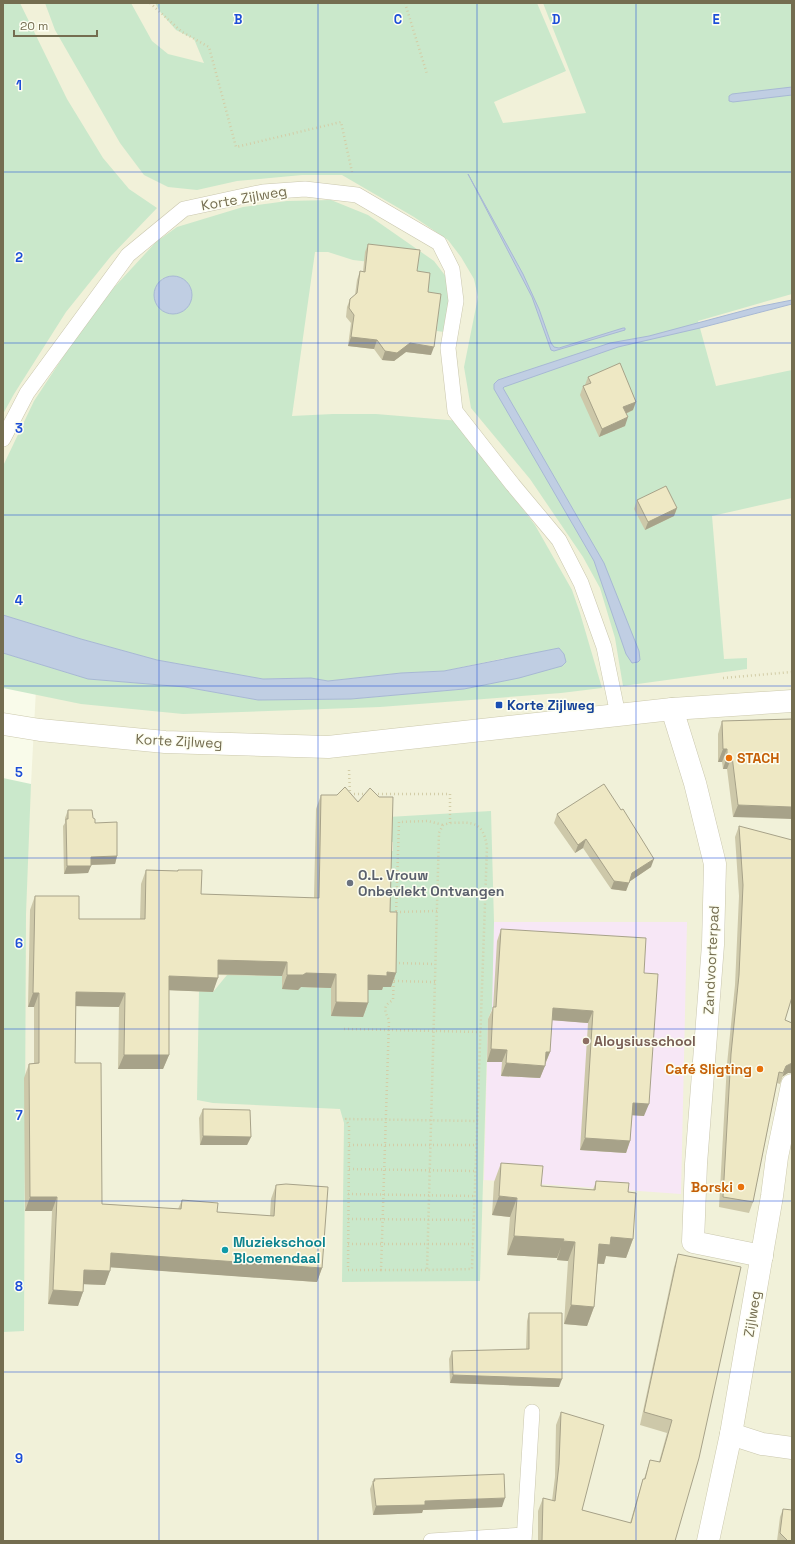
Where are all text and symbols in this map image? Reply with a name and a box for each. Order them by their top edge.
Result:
text: B [234,11,243,28]
text: C [394,11,402,28]
text: D [552,11,561,28]
text: E [712,11,720,28]
scale bar [14,12,97,38]
text: 20 m [20,18,48,34]
text: 1 [16,77,22,94]
street label: Korte Zijlweg [200,182,288,214]
text: 2 [15,249,23,266]
text: 3 [15,420,23,437]
text: 4 [15,592,23,609]
place label: Korte Zijlweg [507,696,595,714]
marker: Korte Zijlweg [494,700,504,710]
street label: Korte Zijlweg [135,730,223,752]
place label: STACH [737,749,780,767]
marker: STACH [724,753,734,763]
text: 5 [15,764,23,781]
place label: O.L. Vrouw Onbevlekt Ontvangen [358,866,504,900]
marker: O.L. Vrouw Onbevlekt Ontvangen [345,878,355,888]
street label: Zandvoorterpad [699,905,723,1015]
text: 6 [15,935,23,952]
place label: Aloysiusschool [594,1032,696,1050]
marker: Aloysiusschool [581,1036,591,1046]
place label: Café Sligting [665,1060,752,1078]
marker: Café Sligting [755,1064,765,1074]
text: 7 [15,1107,23,1124]
place label: Borski [691,1178,733,1196]
marker: Borski [736,1182,746,1192]
place label: Muziekschool Bloemendaal [233,1233,326,1267]
marker: Muziekschool Bloemendaal [220,1245,230,1255]
text: 8 [15,1278,23,1295]
street label: Zijlweg [739,1290,765,1338]
text: 9 [15,1450,23,1467]

